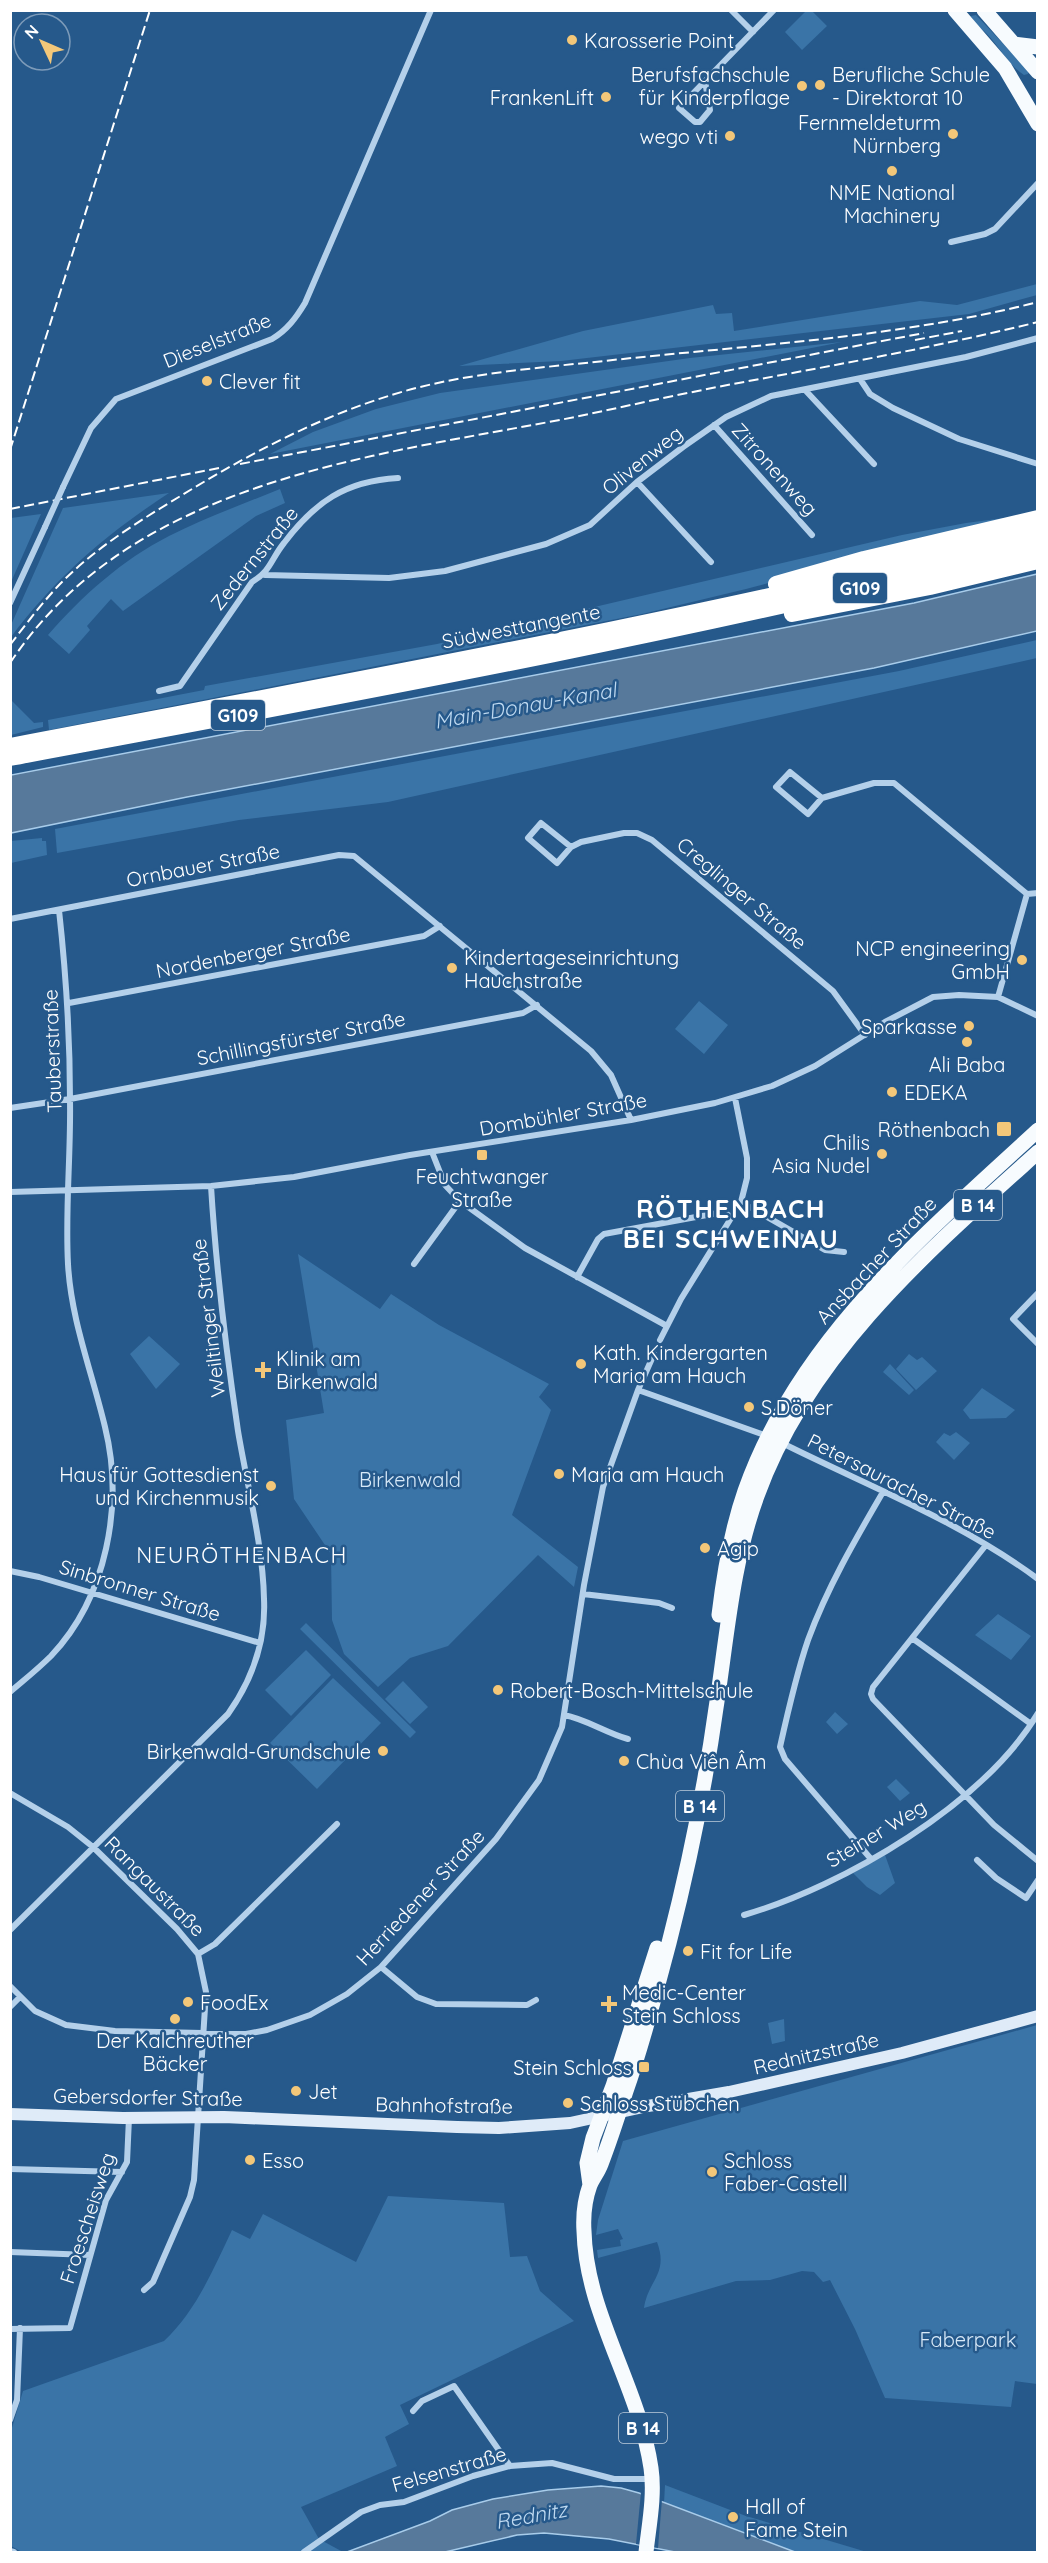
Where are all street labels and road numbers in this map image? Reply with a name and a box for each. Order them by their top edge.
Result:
street label: Dieselstraße [159,307,275,373]
street label: Zitronenweg [727,417,823,521]
street label: Olivenweg [597,420,687,500]
street label: Zedernstraße [205,501,303,615]
road number: G109 [833,573,887,603]
street label: Südwesttangente [440,598,602,654]
road number: G109 [211,700,265,730]
street label: Creglinger Straße [672,831,812,955]
street label: Ornbauer Straße [124,838,282,892]
street label: Nordenberger Straße [154,921,352,983]
street label: Tauberstraße [37,989,67,1113]
street label: Schillingsfürster Straße [195,1006,407,1070]
street label: Dombühler Straße [477,1087,649,1141]
road number: B 14 [954,1190,1002,1220]
street label: Ansbacher Straße [810,1191,942,1329]
street label: Weiltinger Straße [186,1237,230,1399]
street label: Petersauracher Straße [804,1428,1000,1544]
street label: Sinbronner Straße [56,1554,224,1626]
road number: B 14 [676,1791,724,1821]
street label: Steiner Weg [821,1793,931,1873]
street label: Herriedener Straße [350,1824,490,1970]
street label: Rangaustraße [99,1830,211,1942]
street label: Rednitzstraße [751,2026,881,2080]
street label: Gebersdorfer Straße [53,2083,243,2111]
street label: Bahnhofstraße [375,2091,513,2119]
street label: Froescheisweg [54,2149,120,2287]
road number: B 14 [619,2413,667,2443]
street label: Felsenstraße [389,2441,509,2497]

